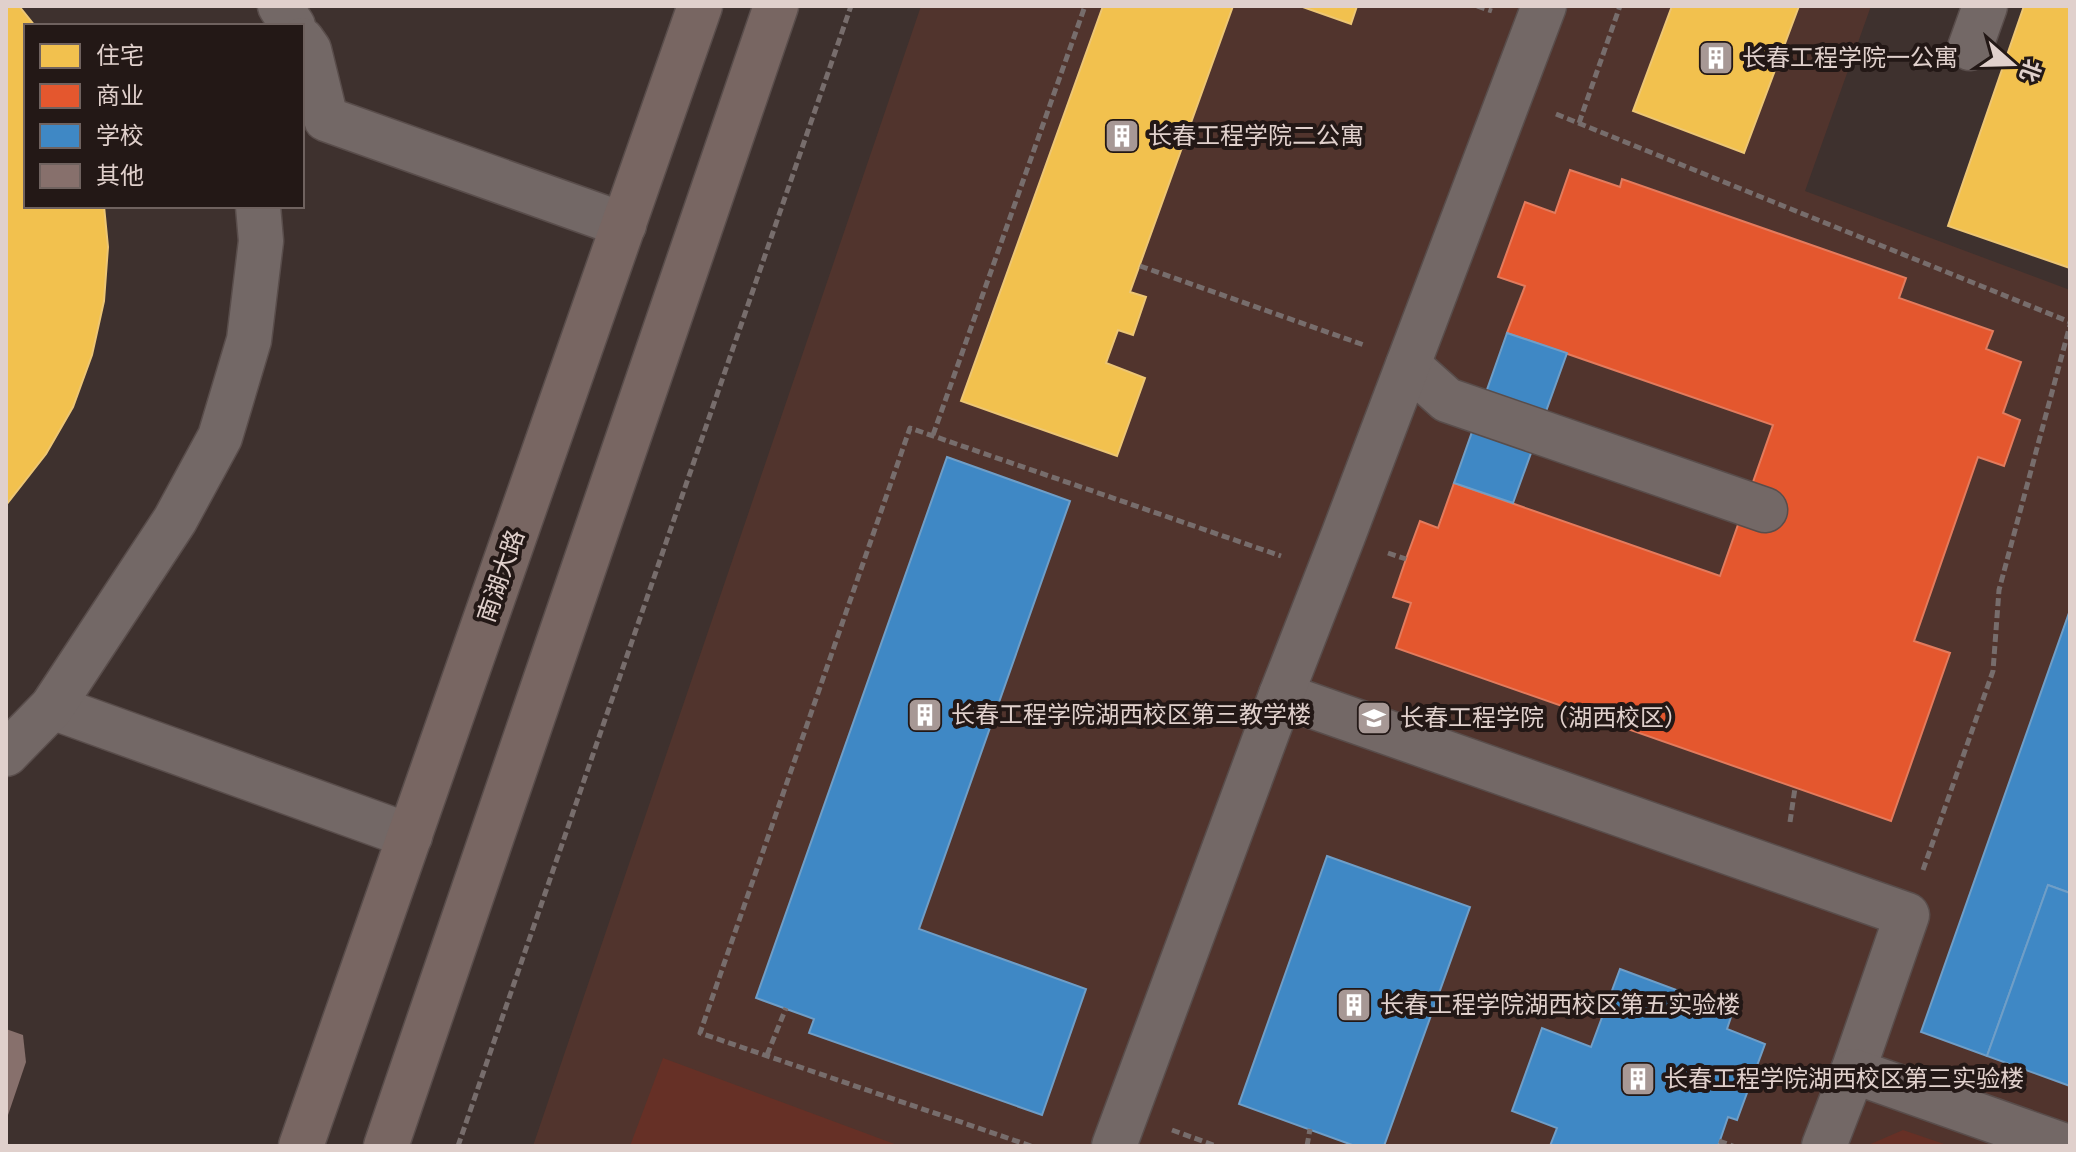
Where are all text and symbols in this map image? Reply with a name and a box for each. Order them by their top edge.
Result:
legend [24,24,304,208]
north arrow [1972,24,2052,104]
building icon: 长春工程学院一公寓 [1697,39,1735,77]
text: 住宅 [96,43,144,73]
place label: 长春工程学院一公寓 [1742,45,1958,75]
text: 北 [2012,55,2045,85]
text: 商业 [96,83,144,113]
building icon: 长春工程学院二公寓 [1103,117,1141,155]
text: 学校 [96,123,144,153]
place label: 长春工程学院二公寓 [1148,123,1364,153]
text: 其他 [96,163,144,193]
street label: 南湖大路 [473,526,533,627]
building icon: 长春工程学院湖西校区第三教学楼 [906,696,944,734]
school or university icon: 长春工程学院（湖西校区） [1355,699,1393,737]
place label: 长春工程学院湖西校区第三教学楼 [951,702,1311,732]
place label: 长春工程学院（湖西校区） [1400,705,1688,735]
building icon: 长春工程学院湖西校区第五实验楼 [1335,986,1373,1024]
place label: 长春工程学院湖西校区第五实验楼 [1380,992,1740,1022]
building icon: 长春工程学院湖西校区第三实验楼 [1619,1060,1657,1098]
place label: 长春工程学院湖西校区第三实验楼 [1664,1066,2024,1096]

